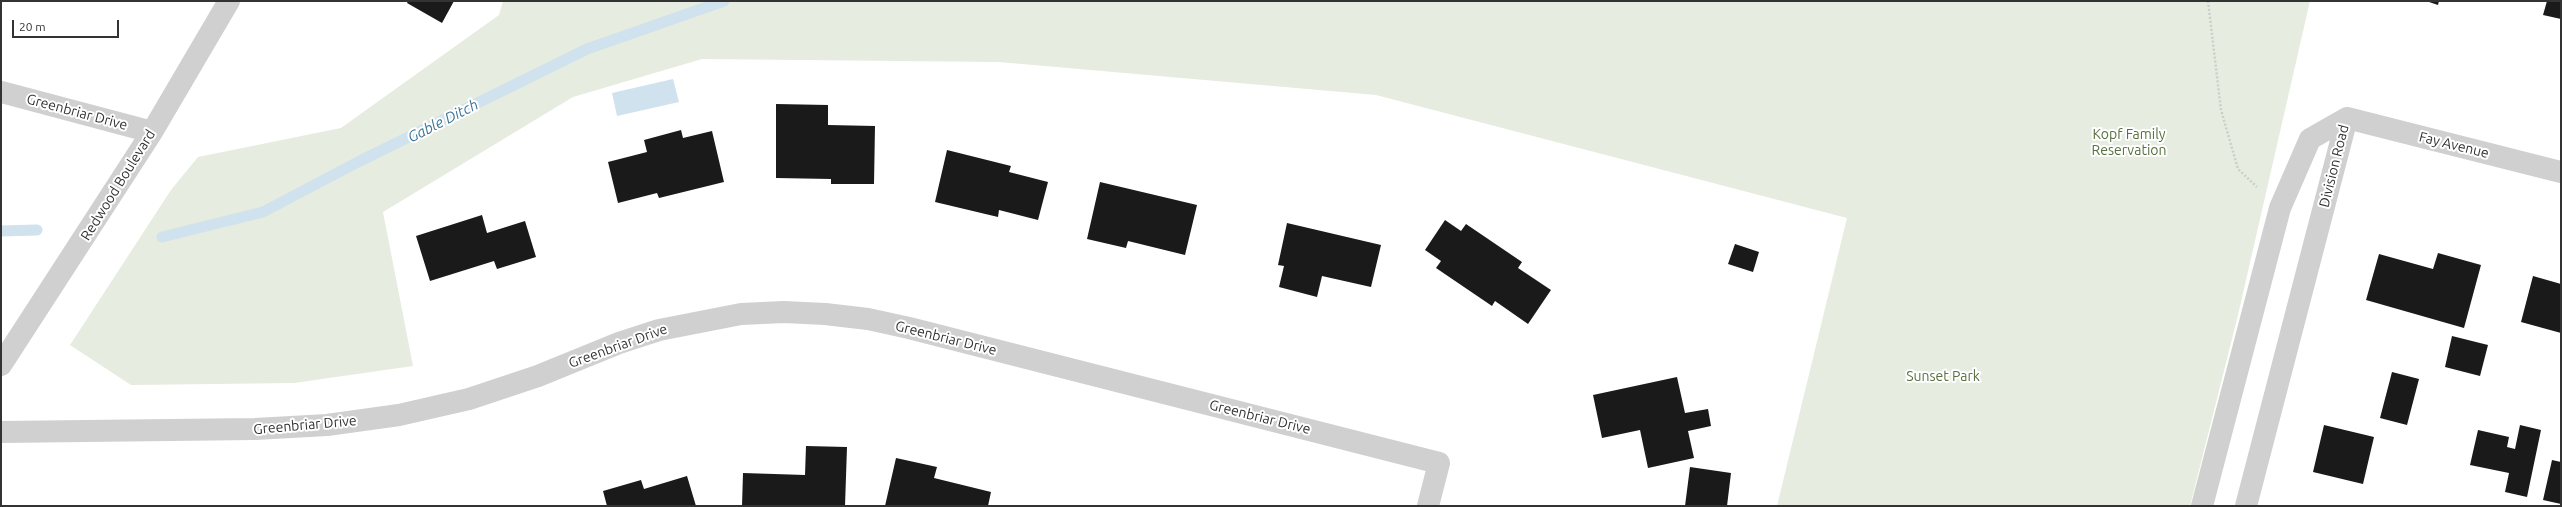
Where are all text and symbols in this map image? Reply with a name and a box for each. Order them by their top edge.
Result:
scale bar [14,12,121,38]
text: 20 m [19,20,46,33]
street label: Greenbriar Drive [25,90,129,134]
water label: Gable Ditch [405,96,481,146]
street label: Division Road [2316,123,2352,209]
park label: Kopf Family Reservation [2092,126,2166,158]
street label: Redwood Boulevard [77,127,159,243]
street label: Fay Avenue [2417,128,2491,162]
street label: Greenbriar Drive [894,317,998,359]
street label: Greenbriar Drive [566,320,670,372]
park label: Sunset Park [1906,368,1980,384]
street label: Greenbriar Drive [1208,396,1312,438]
street label: Greenbriar Drive [253,412,357,438]

